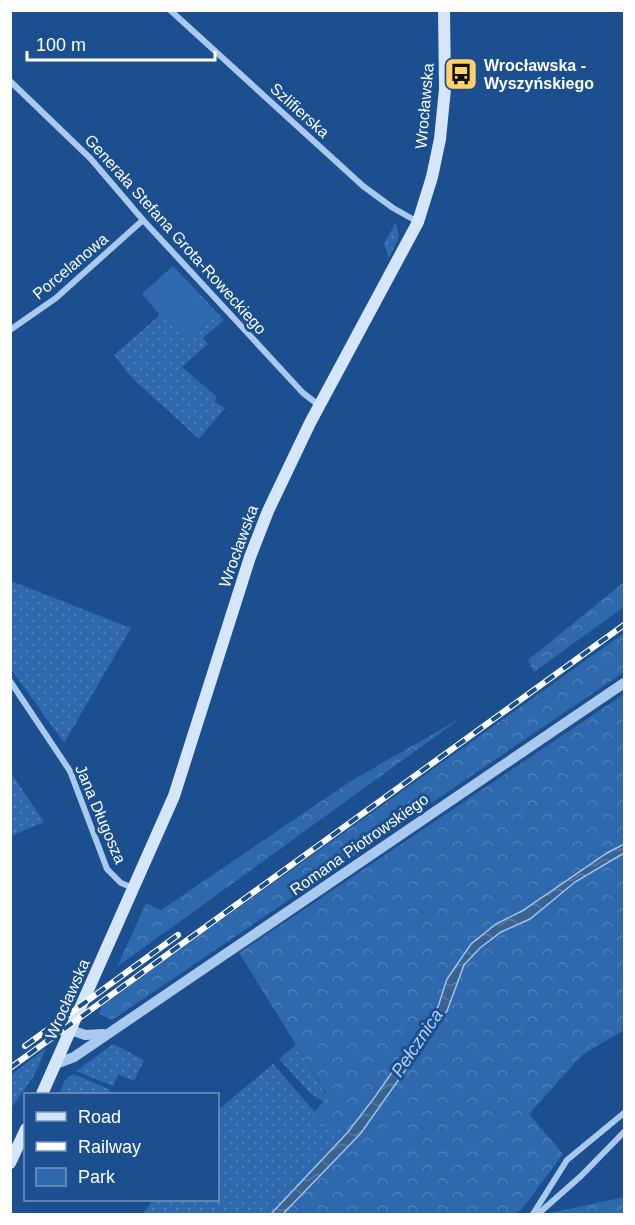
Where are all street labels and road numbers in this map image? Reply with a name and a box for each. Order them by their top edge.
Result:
street label: Wrocławska [412,62,437,150]
street label: Szlifierska [267,80,333,141]
street label: Generała Stefana Grota-Roweckiego [82,131,270,338]
street label: Porcelanowa [29,230,111,303]
street label: Wrocławska [216,503,261,589]
street label: Jana Długosza [72,762,129,866]
street label: Romana Piotrowskiego [287,790,432,899]
street label: Wrocławska [42,956,93,1042]

